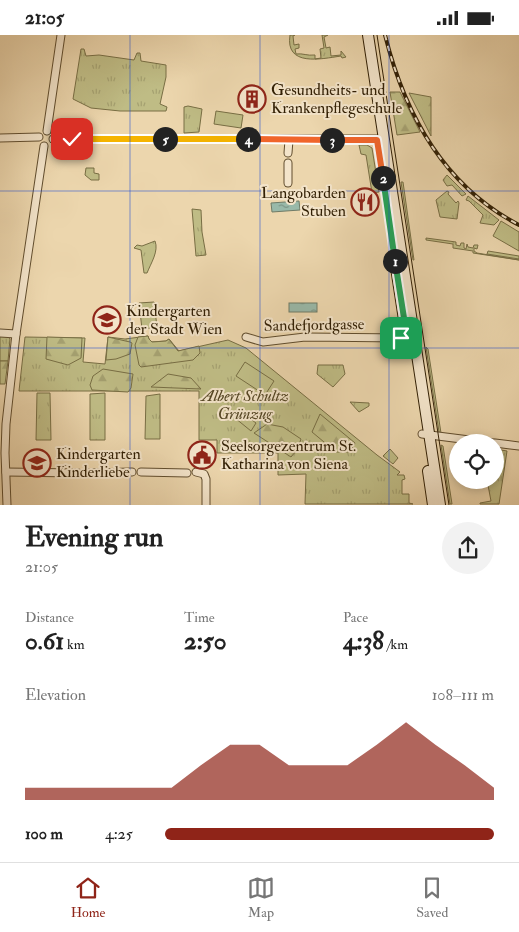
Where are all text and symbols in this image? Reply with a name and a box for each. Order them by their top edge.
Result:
text: 21:05 [25,6,64,30]
place label: Gesundheits- und Krankenpflegeschule [271,80,402,119]
building icon: Gesundheits- und Krankenpflegeschule [237,84,267,114]
pin [51,118,93,160]
icon: check [58,125,86,153]
pin: 5 [152,127,178,151]
pin: 4 [236,127,260,151]
pin: 3 [320,127,344,153]
text: 5 [162,131,169,148]
text: 4 [245,131,252,148]
text: 3 [330,132,335,149]
pin: 2 [370,165,396,191]
text: 2 [380,170,387,187]
place label: Langobarden Stuben [261,183,346,221]
restaurant icon: Langobarden Stuben [350,187,380,217]
pin: 1 [382,249,408,273]
text: 1 [393,253,398,270]
place label: Kindergarten der Stadt Wien [126,301,222,339]
school or university icon: Kindergarten der Stadt Wien [92,305,122,335]
street label: Sandefjordgasse [263,314,365,336]
pin [380,317,422,359]
icon: arrive [387,324,415,352]
park label: Albert Schultz Grünzug [200,386,288,424]
map controls [449,434,504,489]
button: locate [449,434,504,489]
place label: Seelsorgezentrum St. Katharina von Siena [221,436,356,474]
public building icon: Seelsorgezentrum St. Katharina von Siena [187,440,217,470]
place label: Kindergarten Kinderliebe [56,444,141,482]
school or university icon: Kindergarten Kinderliebe [22,448,52,478]
text: Evening run [25,520,163,555]
button: share [442,522,494,574]
text: 21:05 [25,557,58,577]
text: Distance [25,609,74,626]
text: Time [184,609,215,626]
text: Pace [343,609,368,626]
text: 0.61 [25,626,64,657]
text: 2:50 [184,626,226,657]
text: 4:38 [343,626,384,657]
text: km [64,636,85,653]
text: /km [384,636,408,653]
text: Elevation [25,685,86,705]
text: 108–111 m [432,685,494,705]
text: 100 m [25,824,63,844]
text: 4:25 [105,824,133,844]
tab: Home [71,874,105,921]
tab: Map [247,874,275,921]
tab: Saved [416,874,448,921]

